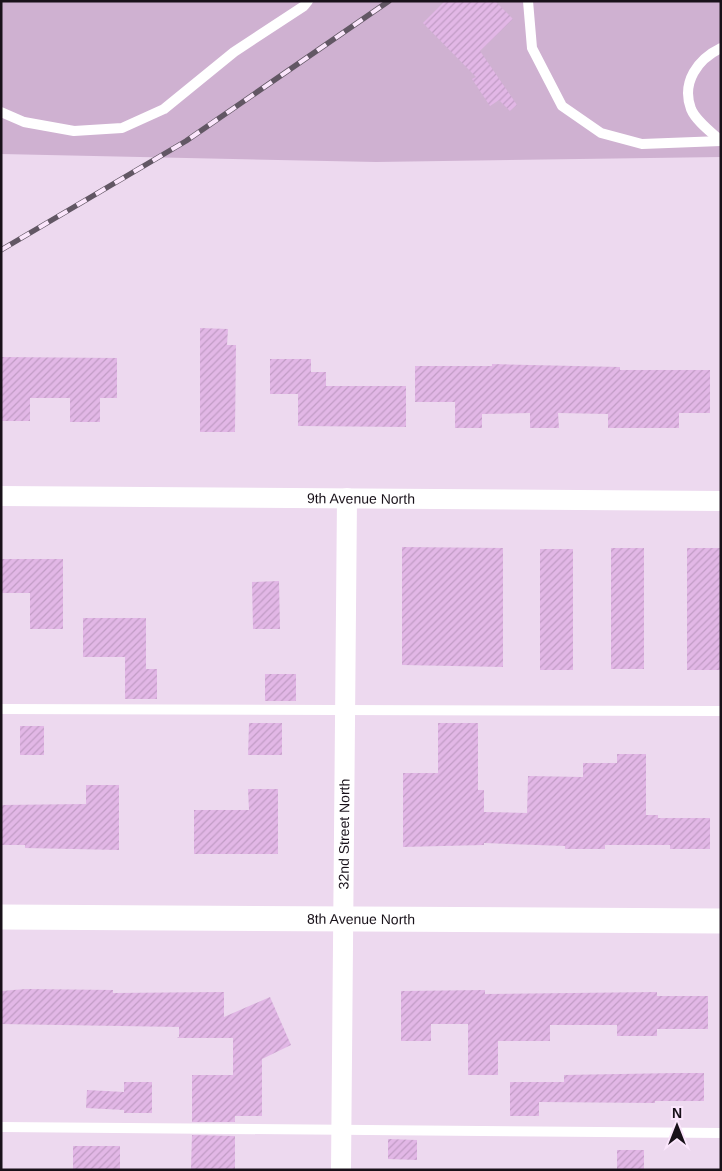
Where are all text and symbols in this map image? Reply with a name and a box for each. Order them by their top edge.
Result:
street label: 9th Avenue North [307,490,415,507]
street label: 32nd Street North [336,779,352,889]
street label: 8th Avenue North [307,911,415,927]
north arrow [652,1101,702,1151]
text: N [672,1105,682,1121]

